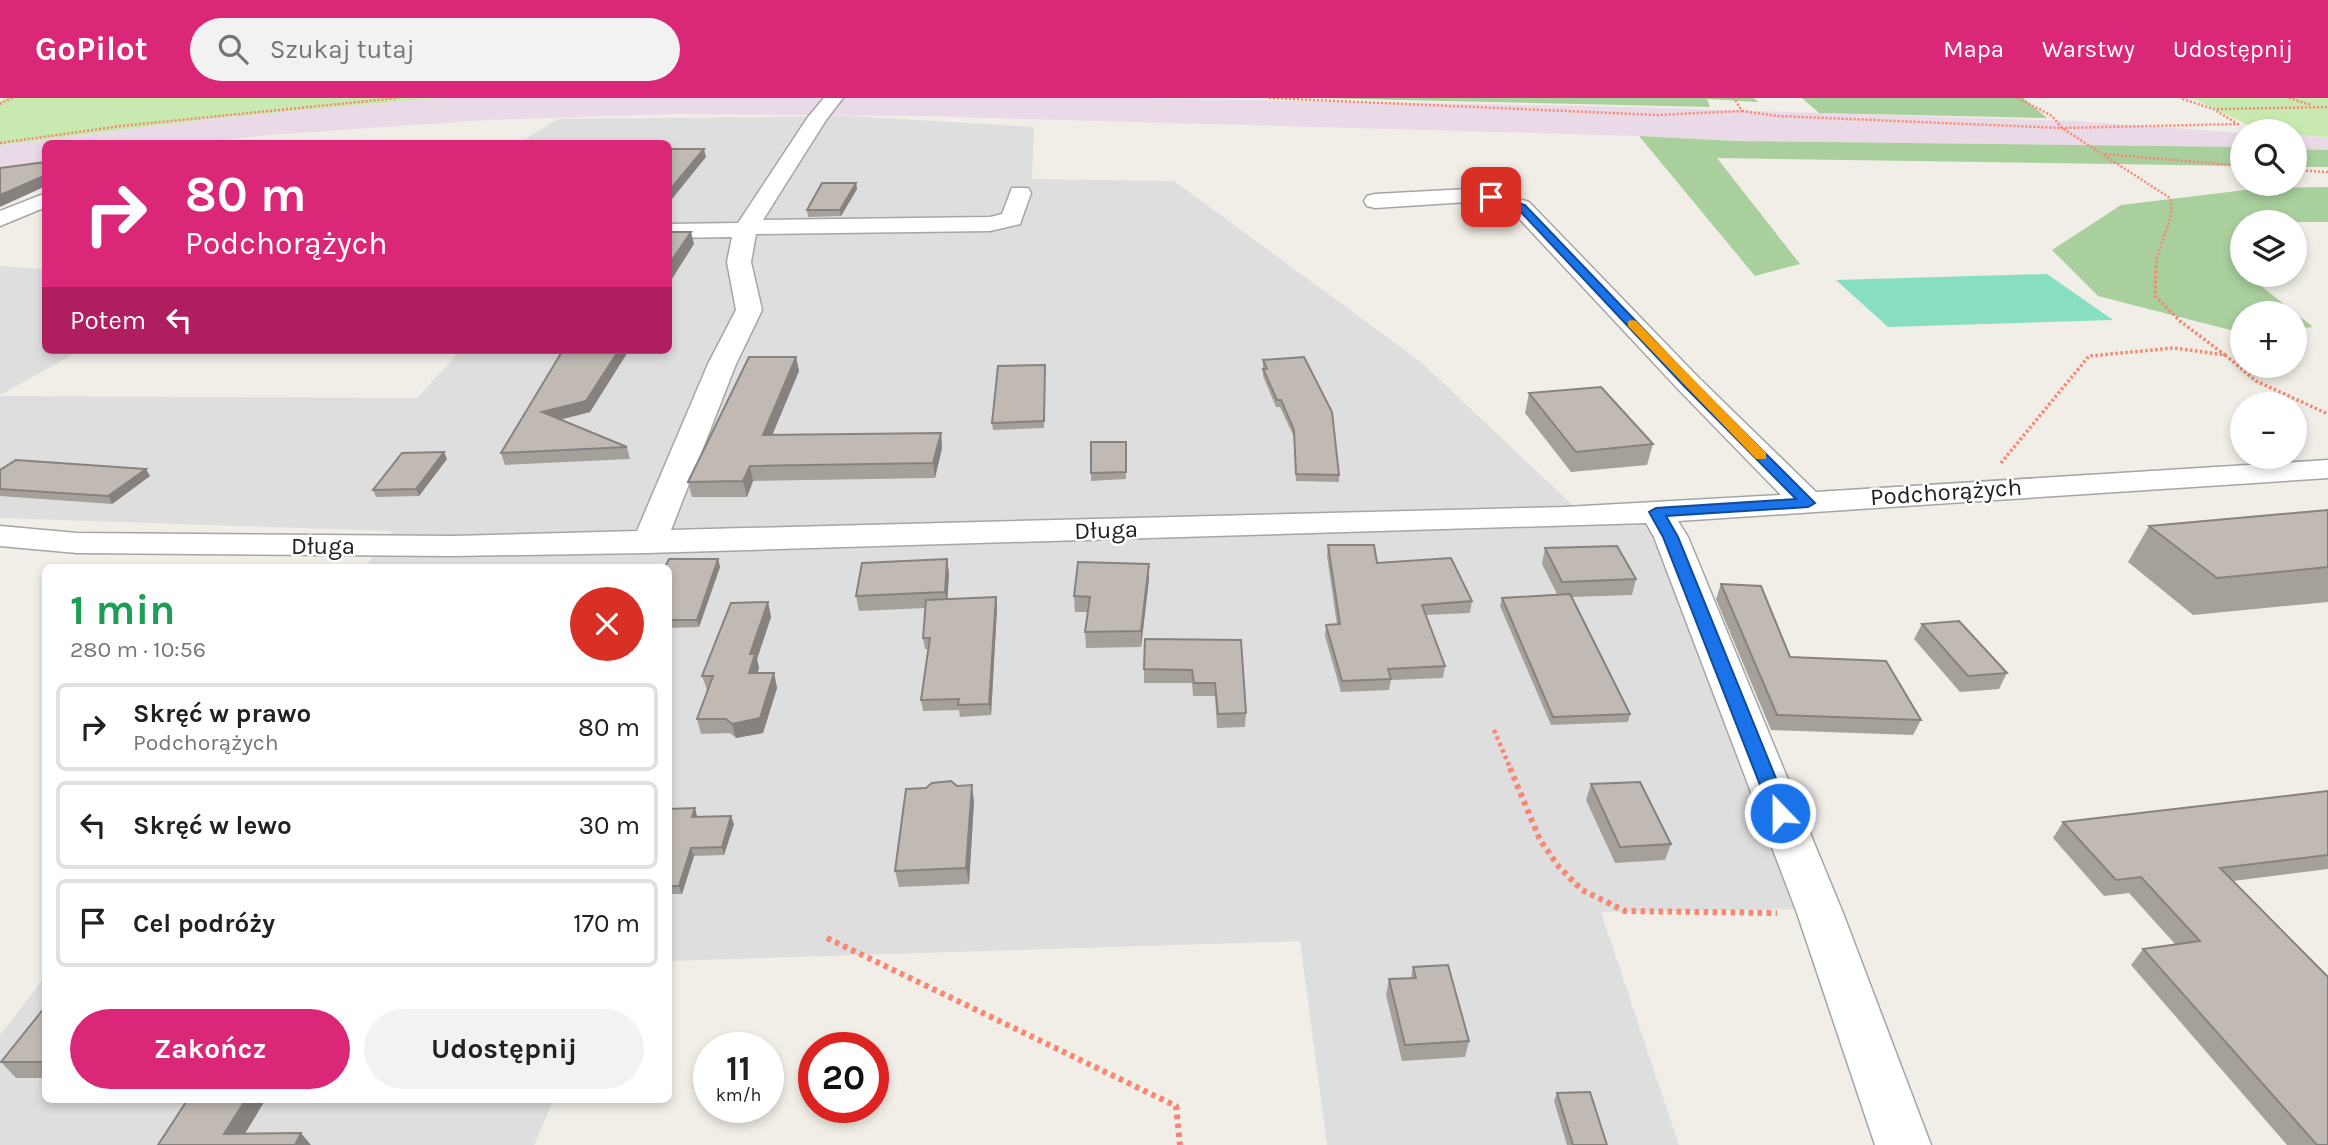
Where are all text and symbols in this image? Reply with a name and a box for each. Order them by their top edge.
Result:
search box [190,18,680,81]
text: GoPilot [35,30,148,68]
icon: search [214,30,252,68]
text: Szukaj tutaj [270,34,415,65]
text: Mapa [1943,35,2004,63]
text: Warstwy [2042,35,2135,63]
text: Udostępnij [2173,35,2293,63]
map controls [2230,119,2307,469]
button: search [2230,119,2307,196]
text: 80 m [185,166,307,223]
pin [1461,167,1521,227]
icon: right [70,168,161,259]
icon: arrive [1472,178,1510,216]
button: layers [2230,210,2307,287]
text: Podchorążych [185,225,388,262]
icon: left [160,301,198,339]
button: + [2230,301,2307,378]
text: Potem [70,305,146,336]
button: − [2230,392,2307,469]
street label: Podchorążych [1869,473,2023,511]
street label: Długa [1074,515,1138,545]
street label: Długa [291,532,355,560]
text: 1 min [70,585,175,635]
button: close [570,587,644,661]
text: 280 m · 10:56 [70,636,206,663]
text: Skręć w prawo [133,698,311,729]
icon: right [74,708,112,746]
text: 80 m [578,712,640,743]
text: Podchorążych [133,729,279,756]
position arrow [1743,776,1817,850]
icon: left [74,806,112,844]
text: Skręć w lewo [133,810,292,841]
text: 30 m [579,810,640,841]
icon: arrive [74,904,112,942]
text: Cel podróży [133,908,275,939]
text: 170 m [573,908,640,939]
button: Zakończ [70,1009,350,1089]
button: Udostępnij [364,1009,644,1089]
speed limit sign: 20 [798,1032,889,1123]
text: 11 [726,1048,751,1089]
text: km/h [716,1084,761,1106]

